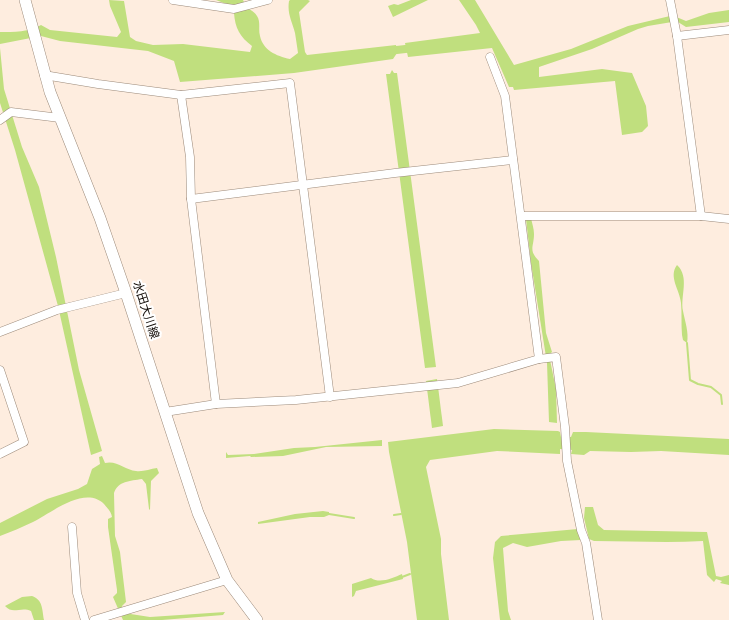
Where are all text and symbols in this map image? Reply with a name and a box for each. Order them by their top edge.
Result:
street label: 水田大川線 [130,279,163,341]

